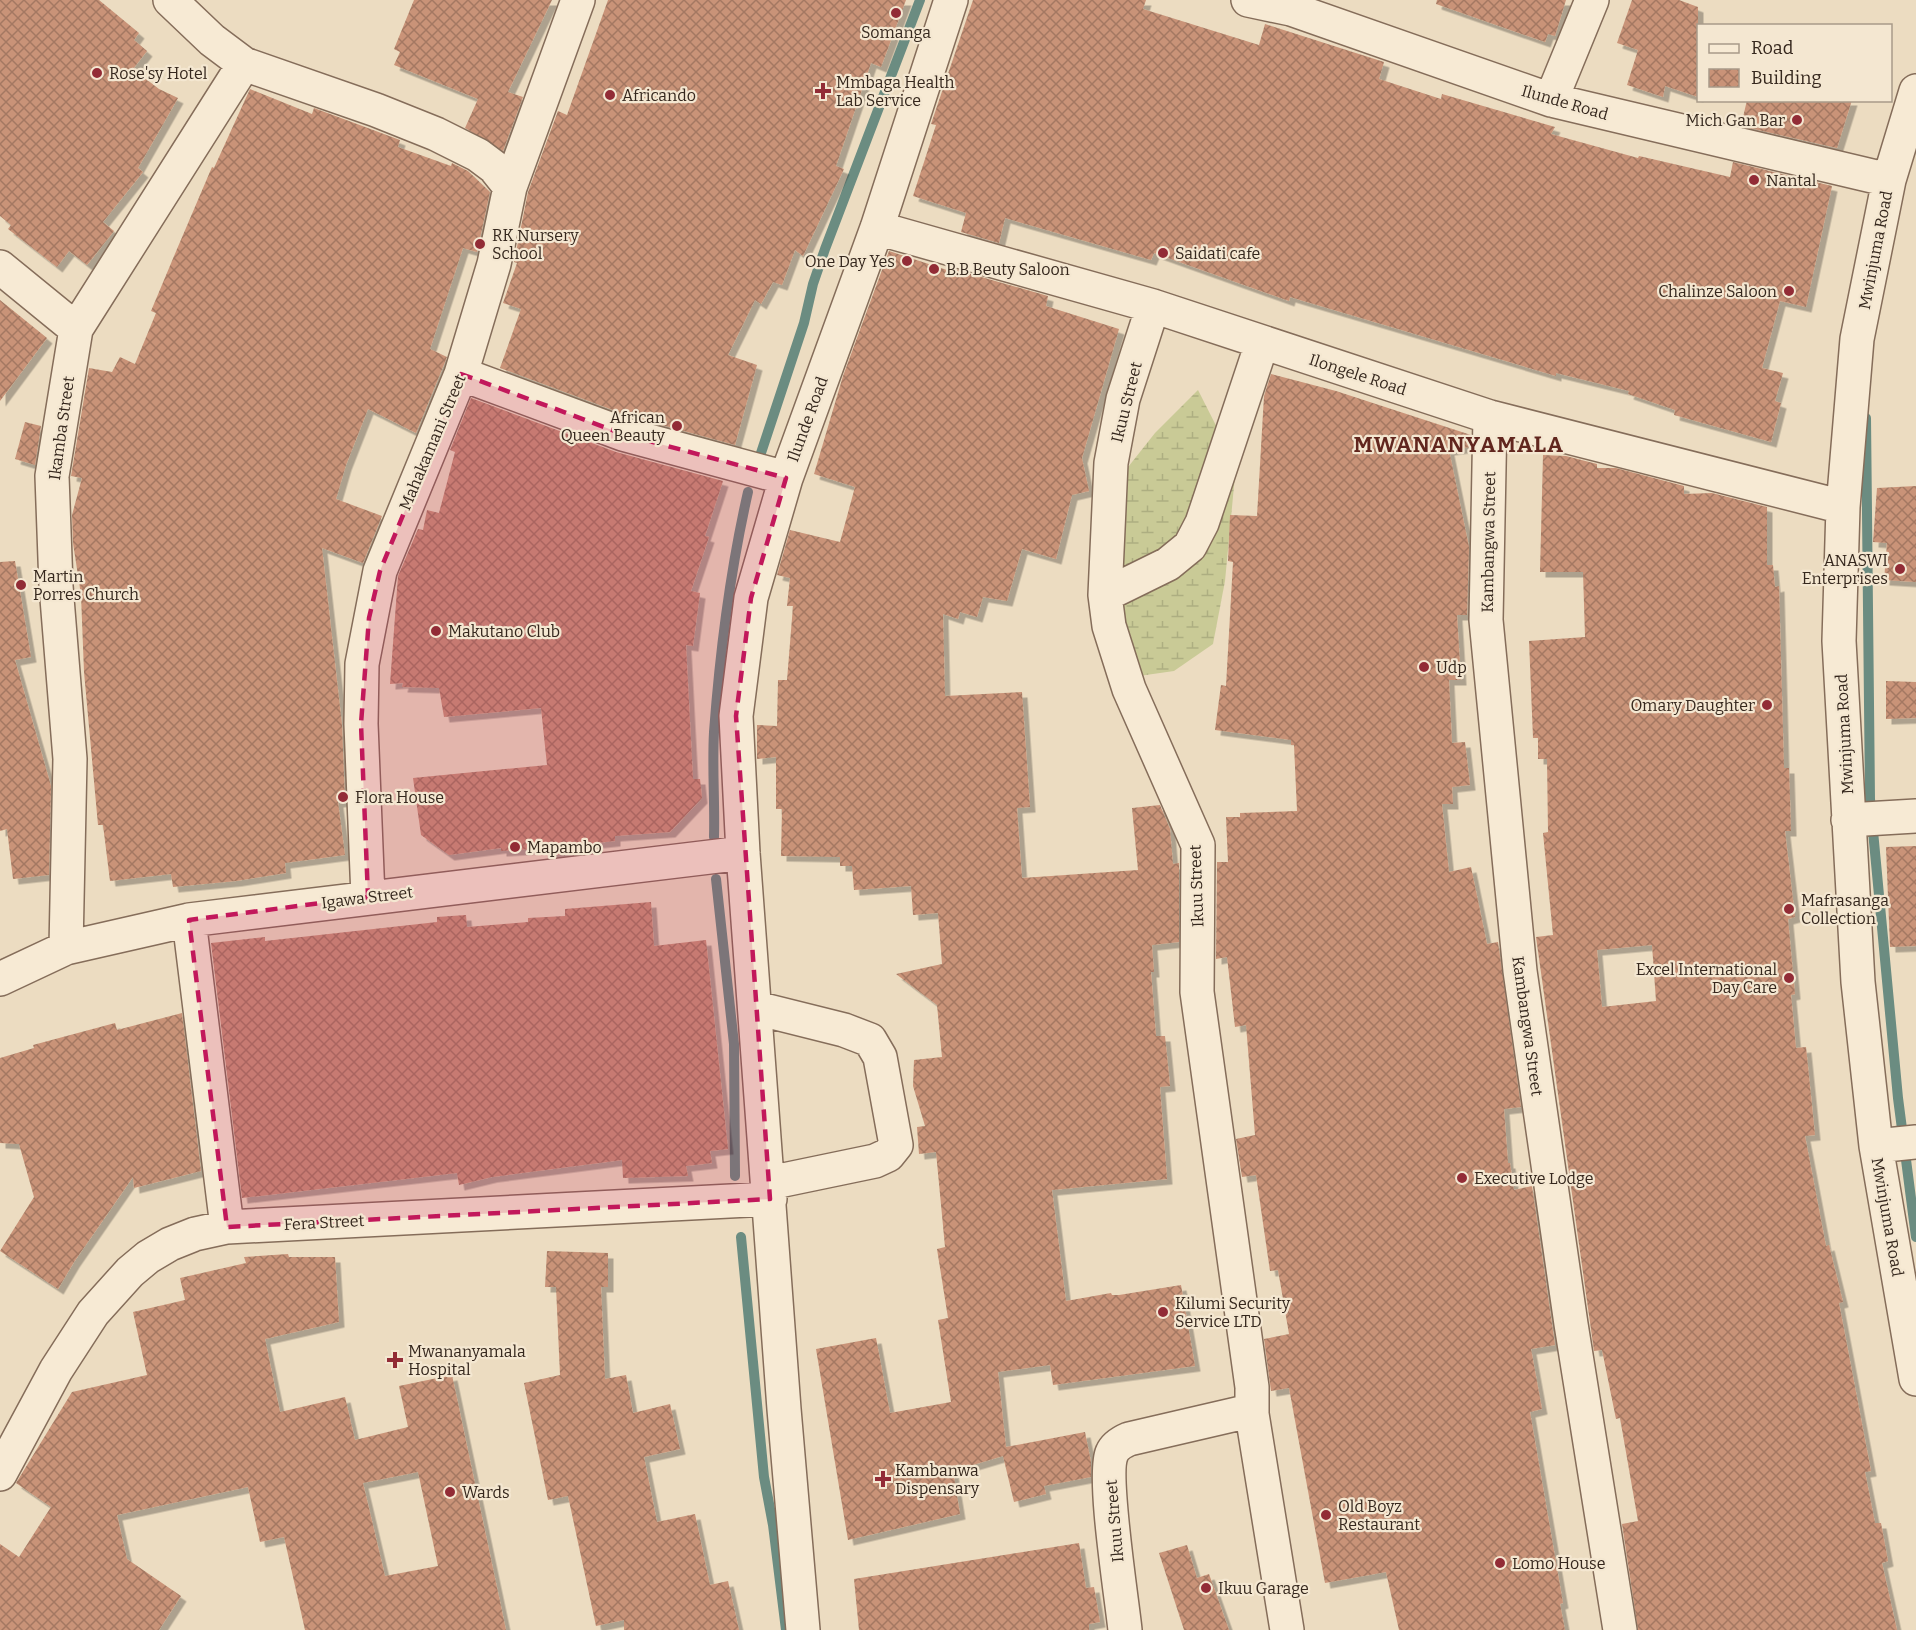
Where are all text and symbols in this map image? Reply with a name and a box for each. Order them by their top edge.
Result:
marker: Somanga [889,6,903,20]
place label: Somanga [861,23,931,42]
legend [1697,24,1892,102]
text: Road [1751,37,1794,59]
place label: Rose'sy Hotel [109,64,208,83]
marker: Rose'sy Hotel [90,66,104,80]
text: Building [1751,67,1822,89]
place label: Mmbaga Health Lab Service [836,73,954,110]
street label: Ilunde Road [1519,81,1611,124]
marker: Mmbaga Health Lab Service [814,82,832,100]
place label: Africando [622,86,696,105]
marker: Africando [603,88,617,102]
place label: Mich Gan Bar [1685,111,1785,130]
marker: Mich Gan Bar [1790,113,1804,127]
place label: Nantal [1766,171,1817,190]
marker: Nantal [1747,173,1761,187]
street label: Mwinjuma Road [1855,189,1896,311]
place label: RK Nursery School [492,226,579,263]
marker: RK Nursery School [473,237,487,251]
place label: Saidati cafe [1175,244,1260,263]
marker: Saidati cafe [1156,246,1170,260]
place label: One Day Yes [805,252,895,271]
marker: One Day Yes [900,254,914,268]
place label: B.B Beuty Saloon [946,260,1070,279]
marker: B.B Beuty Saloon [927,262,941,276]
place label: Chalinze Saloon [1658,282,1777,301]
marker: Chalinze Saloon [1782,284,1796,298]
street label: Ilongele Road [1307,350,1409,399]
street label: Ikuu Street [1107,360,1146,445]
street label: Mahakamani Street [395,371,470,513]
street label: Ilunde Road [783,373,832,464]
street label: Ikamba Street [45,375,78,481]
place label: African Queen Beauty [561,408,666,445]
marker: African Queen Beauty [670,419,684,433]
district label: MWANANYAMALA [1353,431,1565,458]
street label: Kambangwa Street [1478,471,1499,613]
place label: ANASWI Enterprises [1802,551,1888,588]
marker: ANASWI Enterprises [1893,562,1907,576]
place label: Martin Porres Church [33,567,139,604]
marker: Martin Porres Church [14,578,28,592]
place label: Makutano Club [448,622,560,641]
marker: Makutano Club [429,624,443,638]
place label: Udp [1436,658,1467,677]
marker: Udp [1417,660,1431,674]
street label: Mwinjuma Road [1832,673,1857,795]
place label: Omary Daughter [1630,696,1755,715]
marker: Omary Daughter [1760,698,1774,712]
place label: Flora House [355,788,444,807]
marker: Flora House [336,790,350,804]
place label: Mapambo [527,838,602,857]
marker: Mapambo [508,840,522,854]
street label: Ikuu Street [1186,844,1207,928]
street label: Igawa Street [320,882,414,913]
place label: Mafrasanga Collection [1801,891,1889,928]
marker: Mafrasanga Collection [1782,902,1796,916]
street label: Kambangwa Street [1508,955,1547,1097]
place label: Excel International Day Care [1636,960,1777,997]
marker: Excel International Day Care [1782,971,1796,985]
street label: Mwinjuma Road [1868,1156,1907,1279]
place label: Executive Lodge [1474,1169,1594,1188]
marker: Executive Lodge [1455,1171,1469,1185]
street label: Fera Street [283,1211,365,1234]
place label: Kilumi Security Service LTD [1175,1294,1291,1331]
marker: Kilumi Security Service LTD [1156,1305,1170,1319]
place label: Mwananyamala Hospital [408,1342,526,1379]
marker: Mwananyamala Hospital [386,1351,404,1369]
place label: Kambanwa Dispensary [895,1461,980,1498]
marker: Kambanwa Dispensary [876,1472,890,1486]
street label: Ikuu Street [1101,1479,1128,1563]
place label: Wards [462,1483,510,1502]
marker: Wards [443,1485,457,1499]
place label: Old Boyz Restaurant [1338,1497,1420,1534]
marker: Old Boyz Restaurant [1319,1508,1333,1522]
place label: Lomo House [1512,1554,1606,1573]
marker: Lomo House [1493,1556,1507,1570]
place label: Ikuu Garage [1218,1579,1309,1598]
marker: Ikuu Garage [1199,1581,1213,1595]

